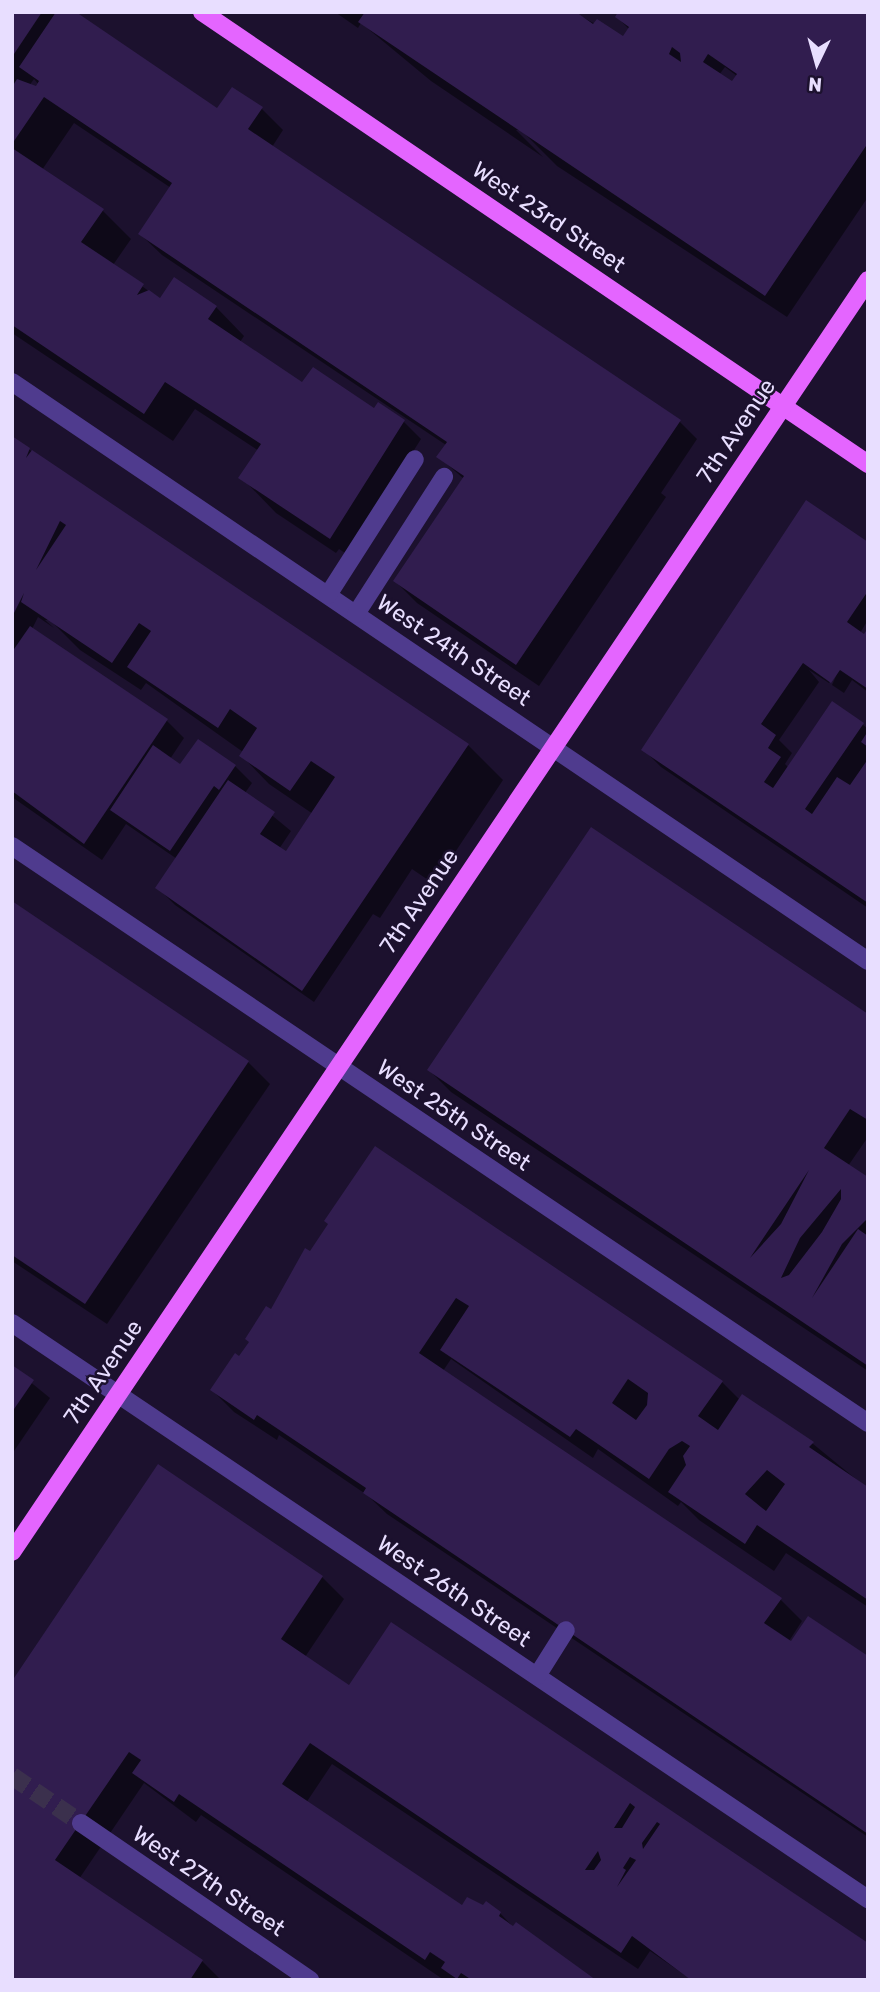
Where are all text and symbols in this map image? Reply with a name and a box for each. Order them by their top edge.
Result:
north arrow [782,28,852,98]
text: N [807,72,823,96]
street label: West 23rd Street [467,156,631,278]
street label: 7th Avenue [691,373,781,489]
street label: West 24th Street [372,588,536,712]
street label: 7th Avenue [374,843,464,959]
street label: West 25th Street [372,1053,536,1177]
street label: 7th Avenue [58,1314,148,1430]
street label: West 26th Street [372,1529,536,1653]
street label: West 27th Street [128,1820,290,1942]

